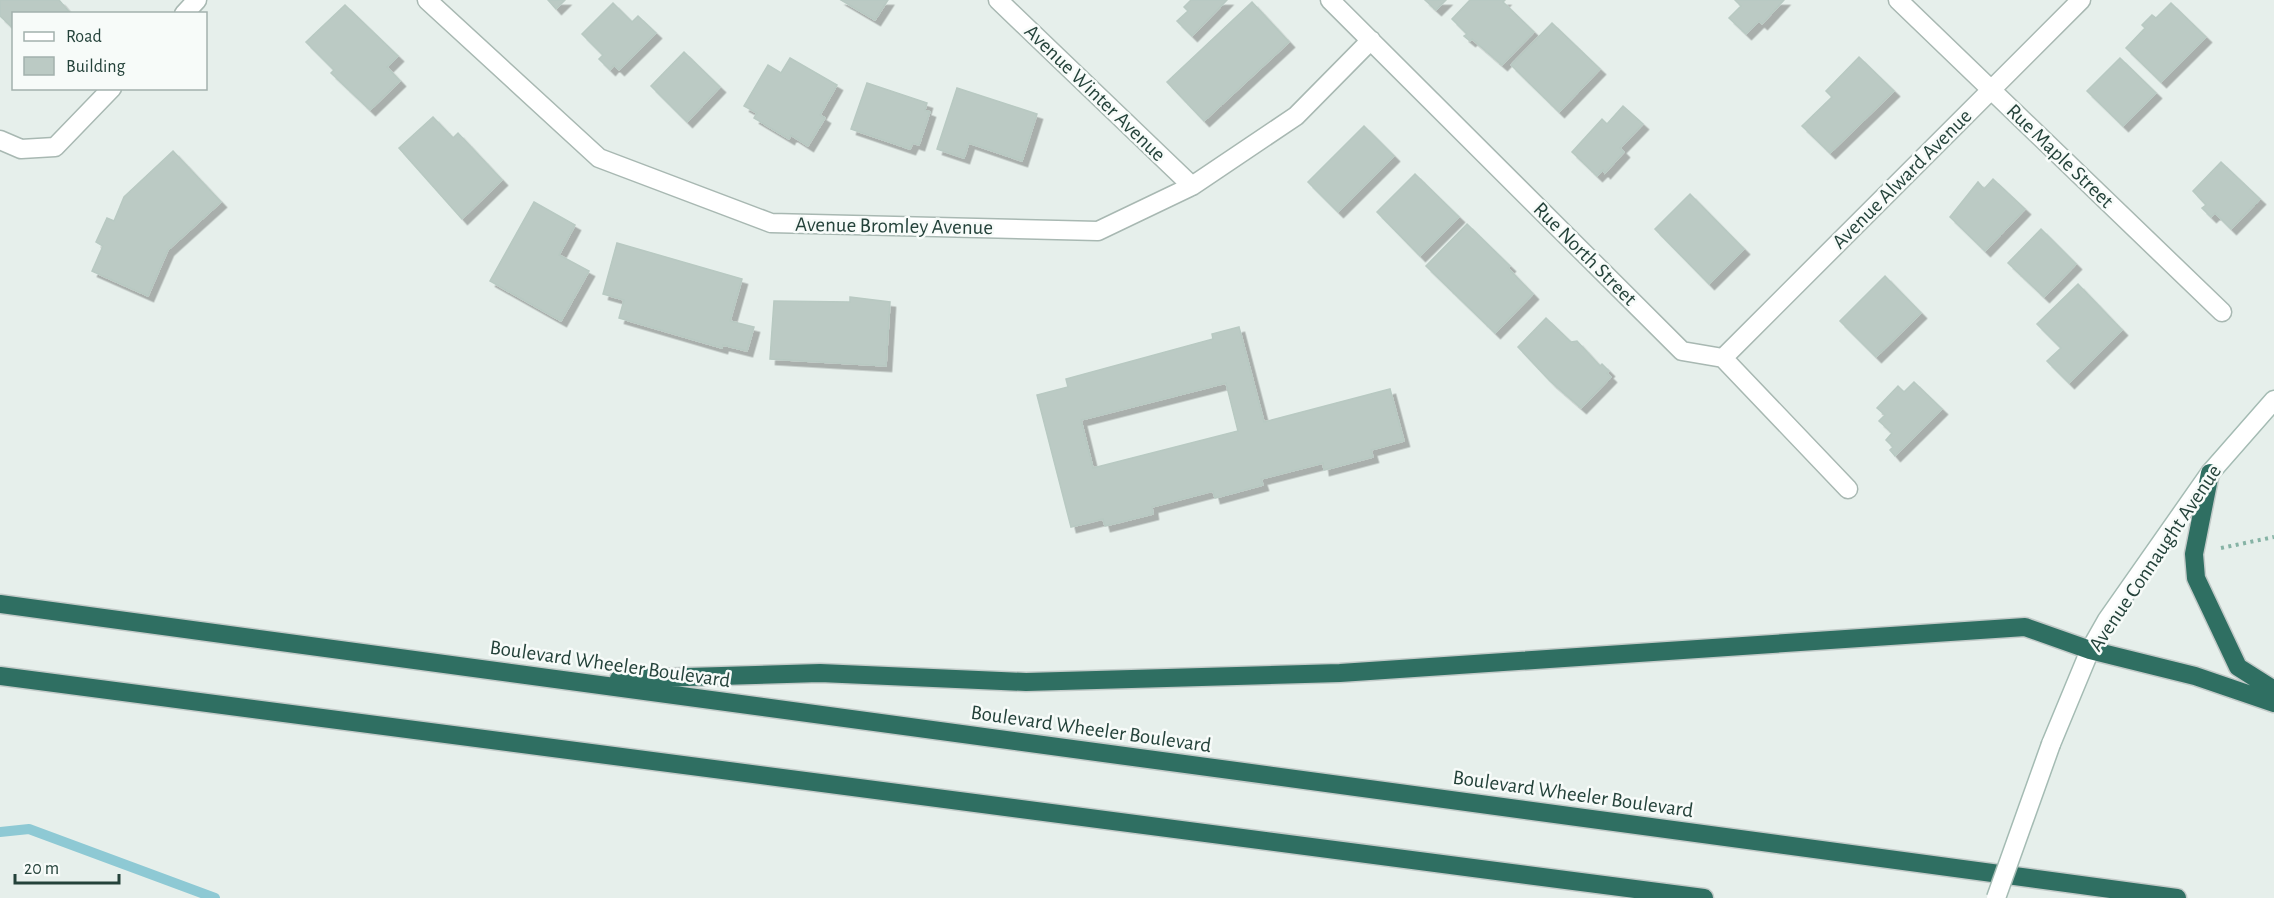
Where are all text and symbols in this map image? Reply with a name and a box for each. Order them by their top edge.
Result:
legend [12,12,207,90]
street label: Avenue Winter Avenue [1020,21,1170,165]
text: Road [66,28,102,46]
text: Building [66,58,126,76]
street label: Rue Maple Street [2002,100,2118,212]
street label: Avenue Alward Avenue [1828,105,1976,253]
street label: Rue North Street [1529,198,1641,310]
street label: Avenue Bromley Avenue [795,214,993,238]
street label: Avenue Connaught Avenue [2085,461,2225,655]
street label: Boulevard Wheeler Boulevard [488,637,732,691]
street label: Boulevard Wheeler Boulevard [969,702,1213,756]
street label: Boulevard Wheeler Boulevard [1451,767,1695,821]
scale bar [15,847,118,885]
text: 20 m [24,860,59,878]

